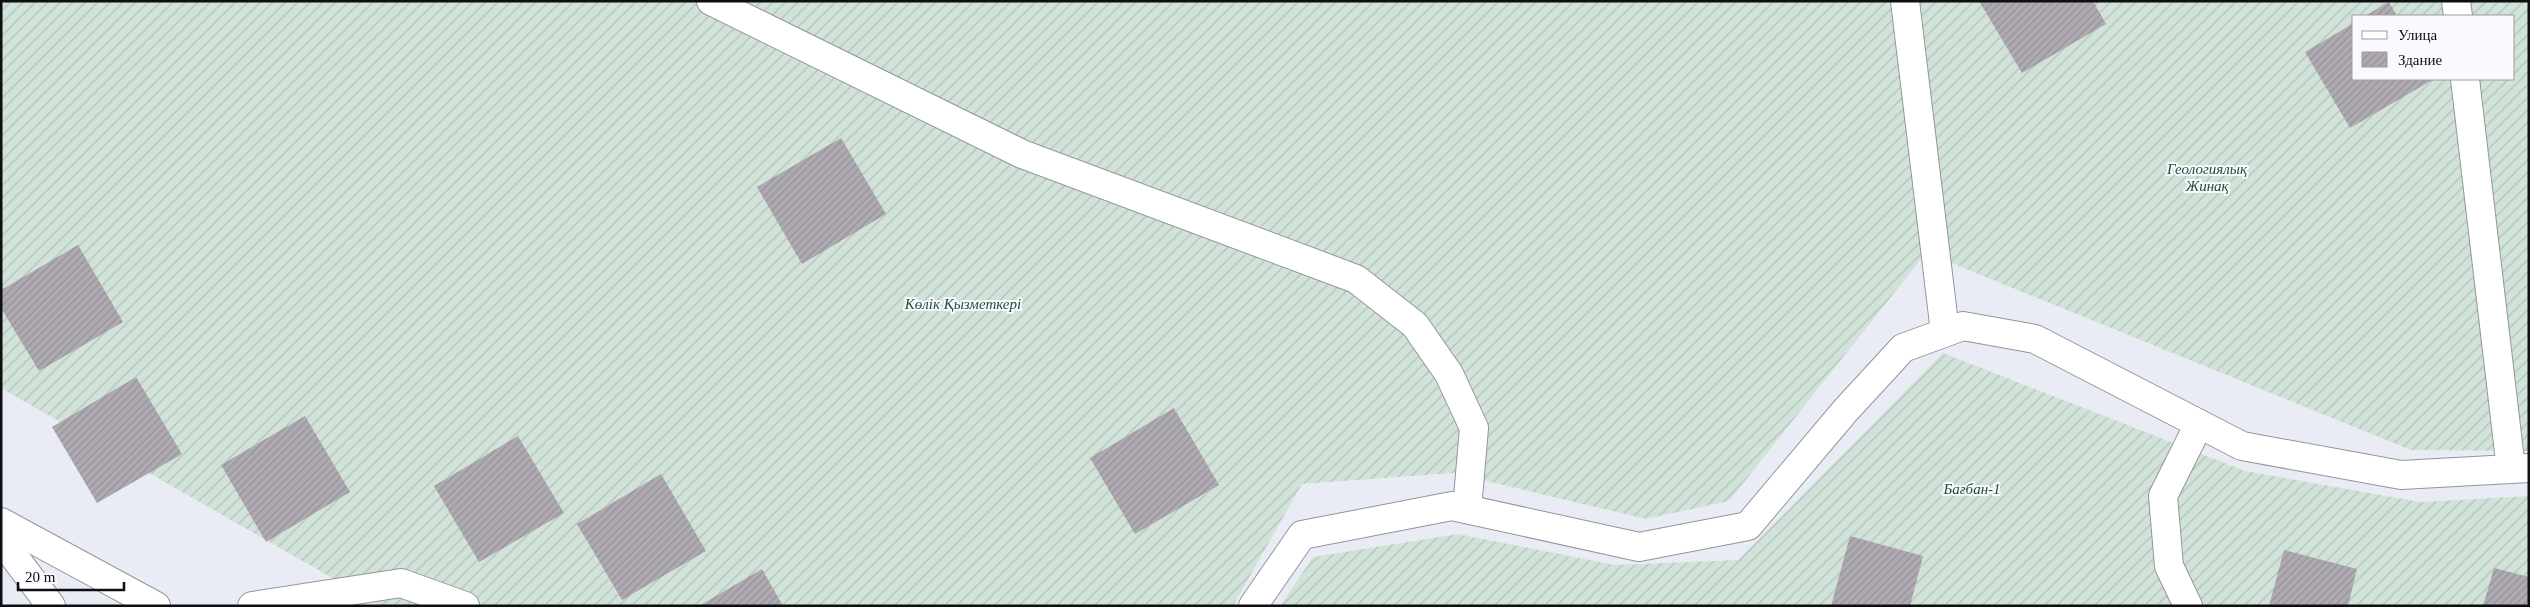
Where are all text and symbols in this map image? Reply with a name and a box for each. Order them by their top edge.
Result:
legend [2352,15,2515,80]
text: Улица [2398,27,2437,43]
text: Здание [2398,52,2442,68]
park label: Геологиялық Жинақ [2166,161,2248,194]
park label: Көлік Қызметкері [904,296,1021,312]
park label: Бағбан-1 [1942,481,2001,497]
scale bar [18,560,124,592]
text: 20 m [25,569,56,585]

